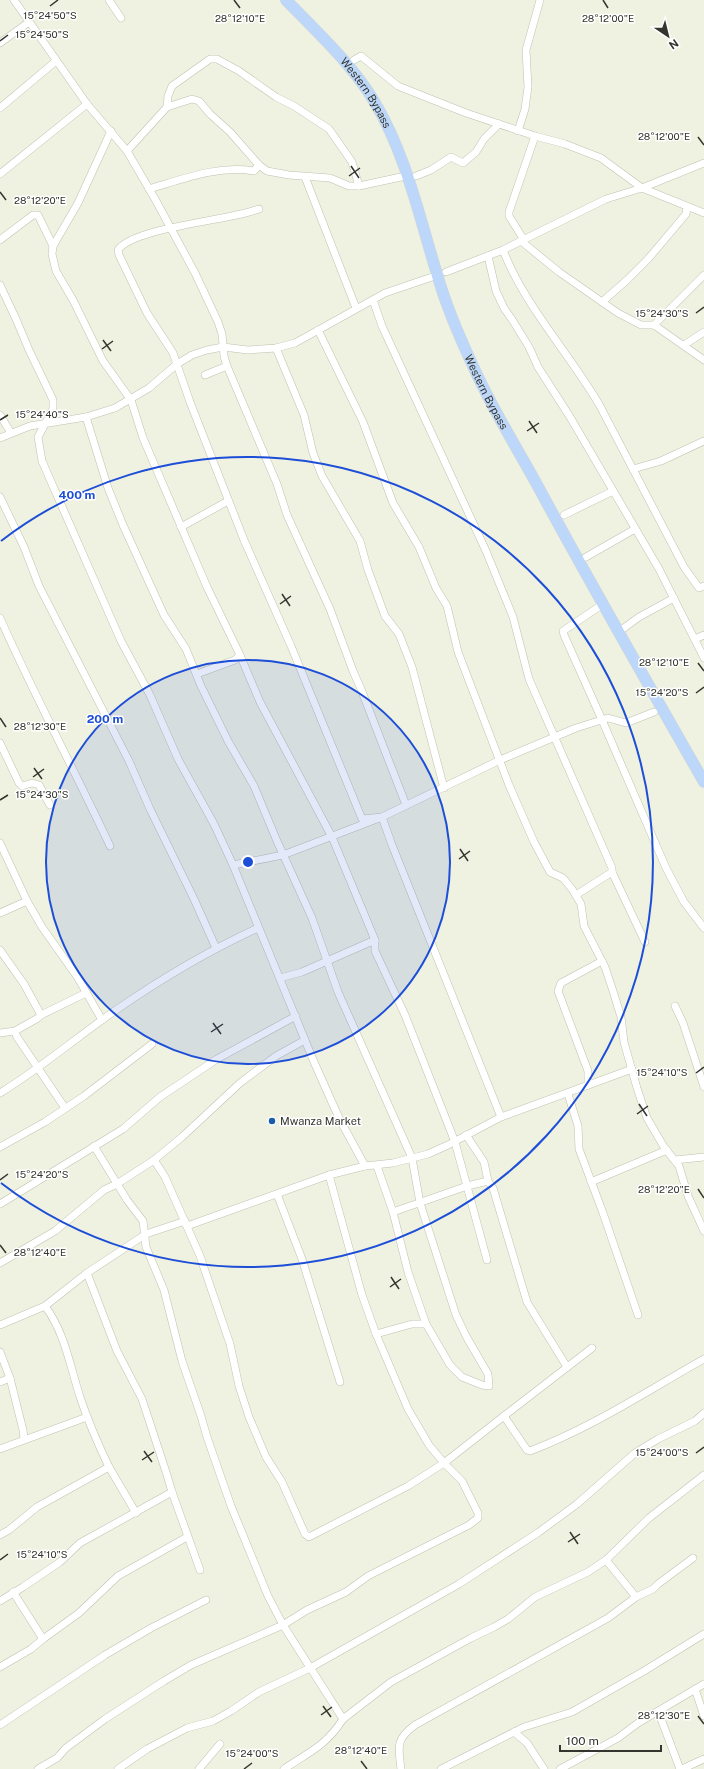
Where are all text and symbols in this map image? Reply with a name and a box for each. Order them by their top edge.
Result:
text: 15°24'50"S [23,9,77,21]
text: 28°12'10"E [215,12,265,24]
text: 28°12'00"E [582,12,634,24]
north arrow [648,16,688,56]
text: 15°24'50"S [15,28,69,40]
text: N [667,37,681,52]
street label: Western Bypass [338,55,394,130]
text: 28°12'00"E [638,130,690,142]
text: 28°12'20"E [14,194,66,206]
text: 15°24'30"S [635,307,689,319]
street label: Western Bypass [463,353,511,432]
text: 15°24'40"S [15,408,69,420]
text: 400 m [59,488,96,502]
text: 28°12'10"E [639,656,689,668]
text: 15°24'20"S [636,686,689,698]
text: 200 m [87,712,123,726]
text: 28°12'30"E [14,720,66,732]
text: 15°24'30"S [15,788,69,800]
centre of rings [241,855,255,869]
text: 15°24'10"S [637,1066,688,1078]
place label: Mwanza Market [280,1115,361,1127]
marker: Mwanza Market [267,1116,277,1126]
text: 15°24'20"S [16,1168,69,1180]
text: 28°12'20"E [638,1183,690,1195]
text: 28°12'40"E [14,1246,66,1258]
text: 15°24'00"S [636,1446,689,1458]
text: 15°24'10"S [17,1548,68,1560]
text: 28°12'30"E [638,1709,690,1721]
scale bar [560,1727,661,1753]
text: 100 m [566,1734,599,1748]
text: 28°12'40"E [335,1744,387,1756]
text: 15°24'00"S [226,1747,279,1759]

